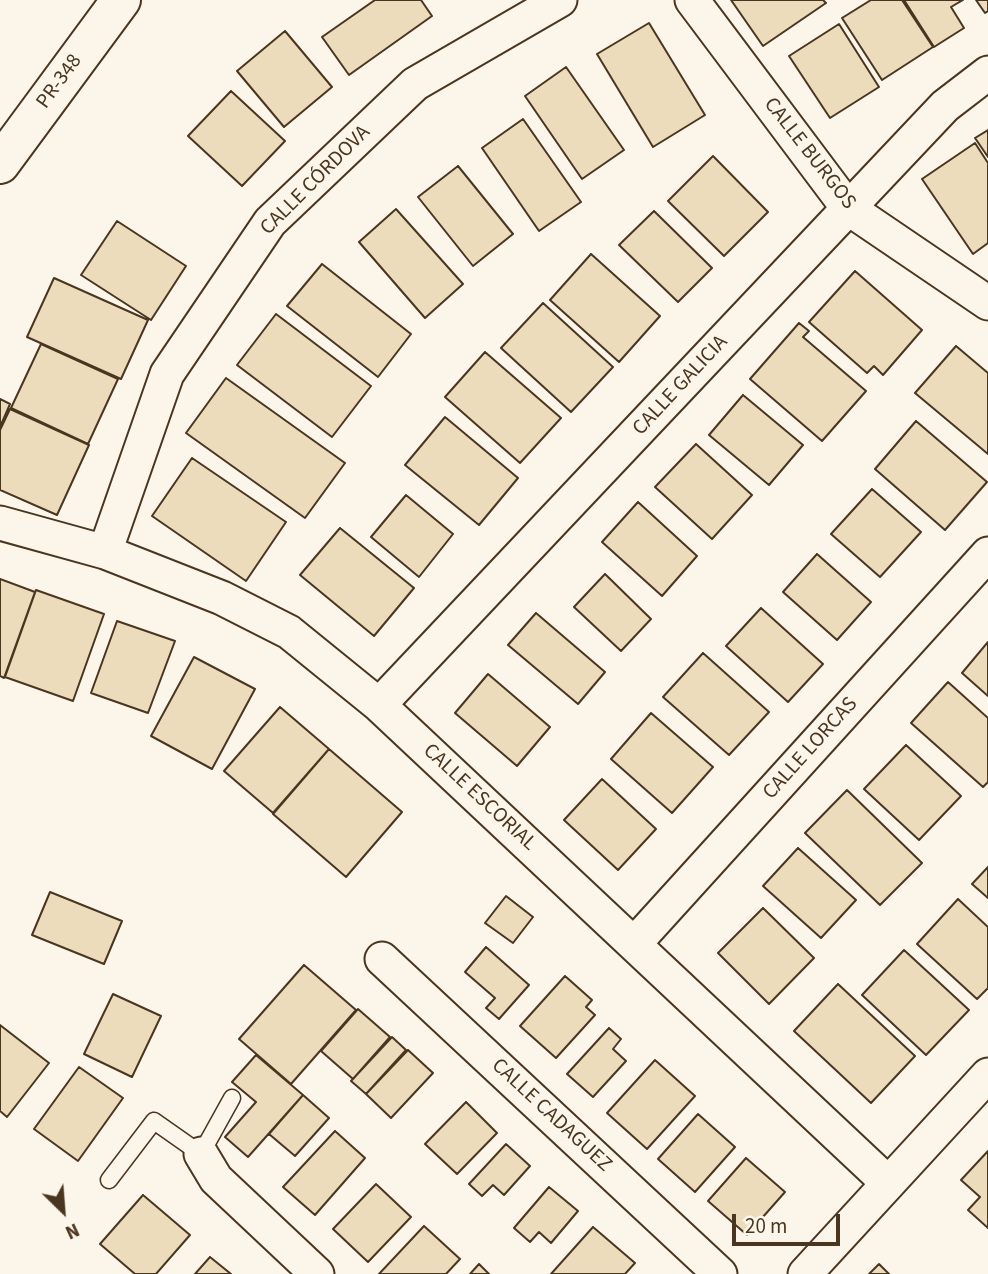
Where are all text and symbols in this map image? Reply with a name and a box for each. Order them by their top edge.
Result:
street label: PR-348 [32,50,88,114]
street label: CALLE BURGOS [758,93,860,215]
street label: CALLE CÓRDOVA [256,121,376,241]
street label: CALLE GALICIA [628,331,734,441]
street label: CALLE LORCAS [758,693,864,805]
street label: CALLE ESCORIAL [417,739,541,857]
street label: CALLE CADAGUEZ [486,1054,616,1178]
north arrow [28,1176,98,1246]
scale bar [736,1200,844,1244]
text: 20 m [745,1211,787,1241]
text: N [61,1216,84,1245]

